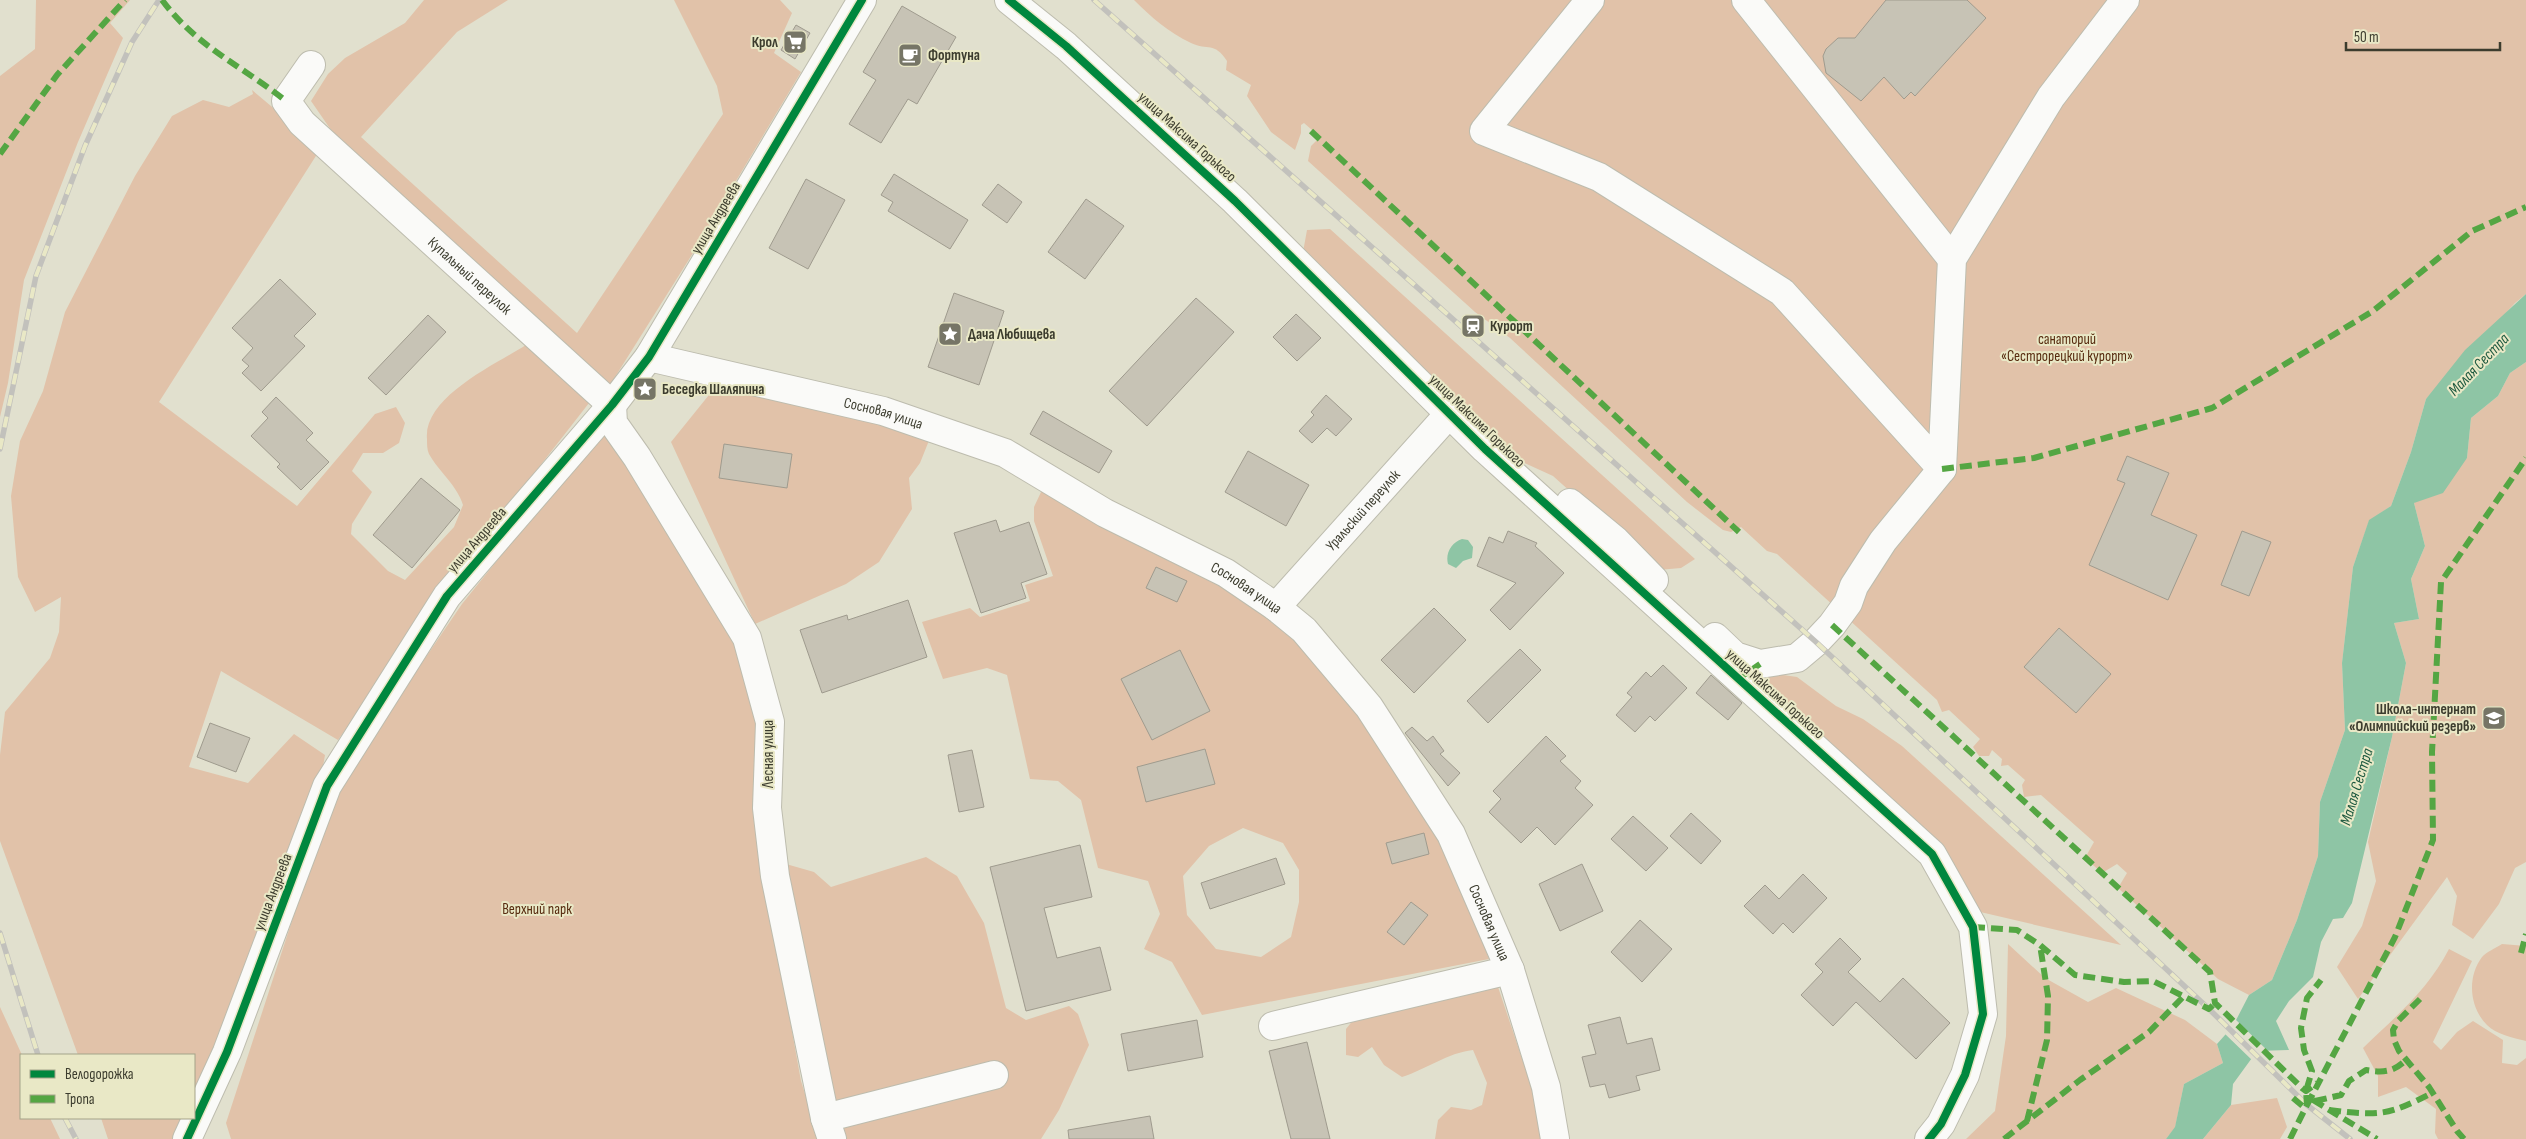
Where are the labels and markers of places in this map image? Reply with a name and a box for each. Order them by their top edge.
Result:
supermarket icon: Крол [782,29,808,55]
place label: Крол [752,33,778,52]
cafe icon: Фортуна [897,42,923,68]
place label: Фортуна [928,46,980,65]
station icon: Курорт [1460,313,1486,339]
place label: Курорт [1490,317,1533,336]
place icon: Дача Любищева [937,321,963,347]
place label: Дача Любищева [968,325,1056,344]
place icon: Беседка Шаляпина [632,376,658,402]
place label: Беседка Шаляпина [662,380,764,399]
place label: Школа-интернат «Олимпийский резерв» [2349,700,2476,736]
school or university icon: Школа-интернат «Олимпийский резерв» [2481,705,2507,731]

